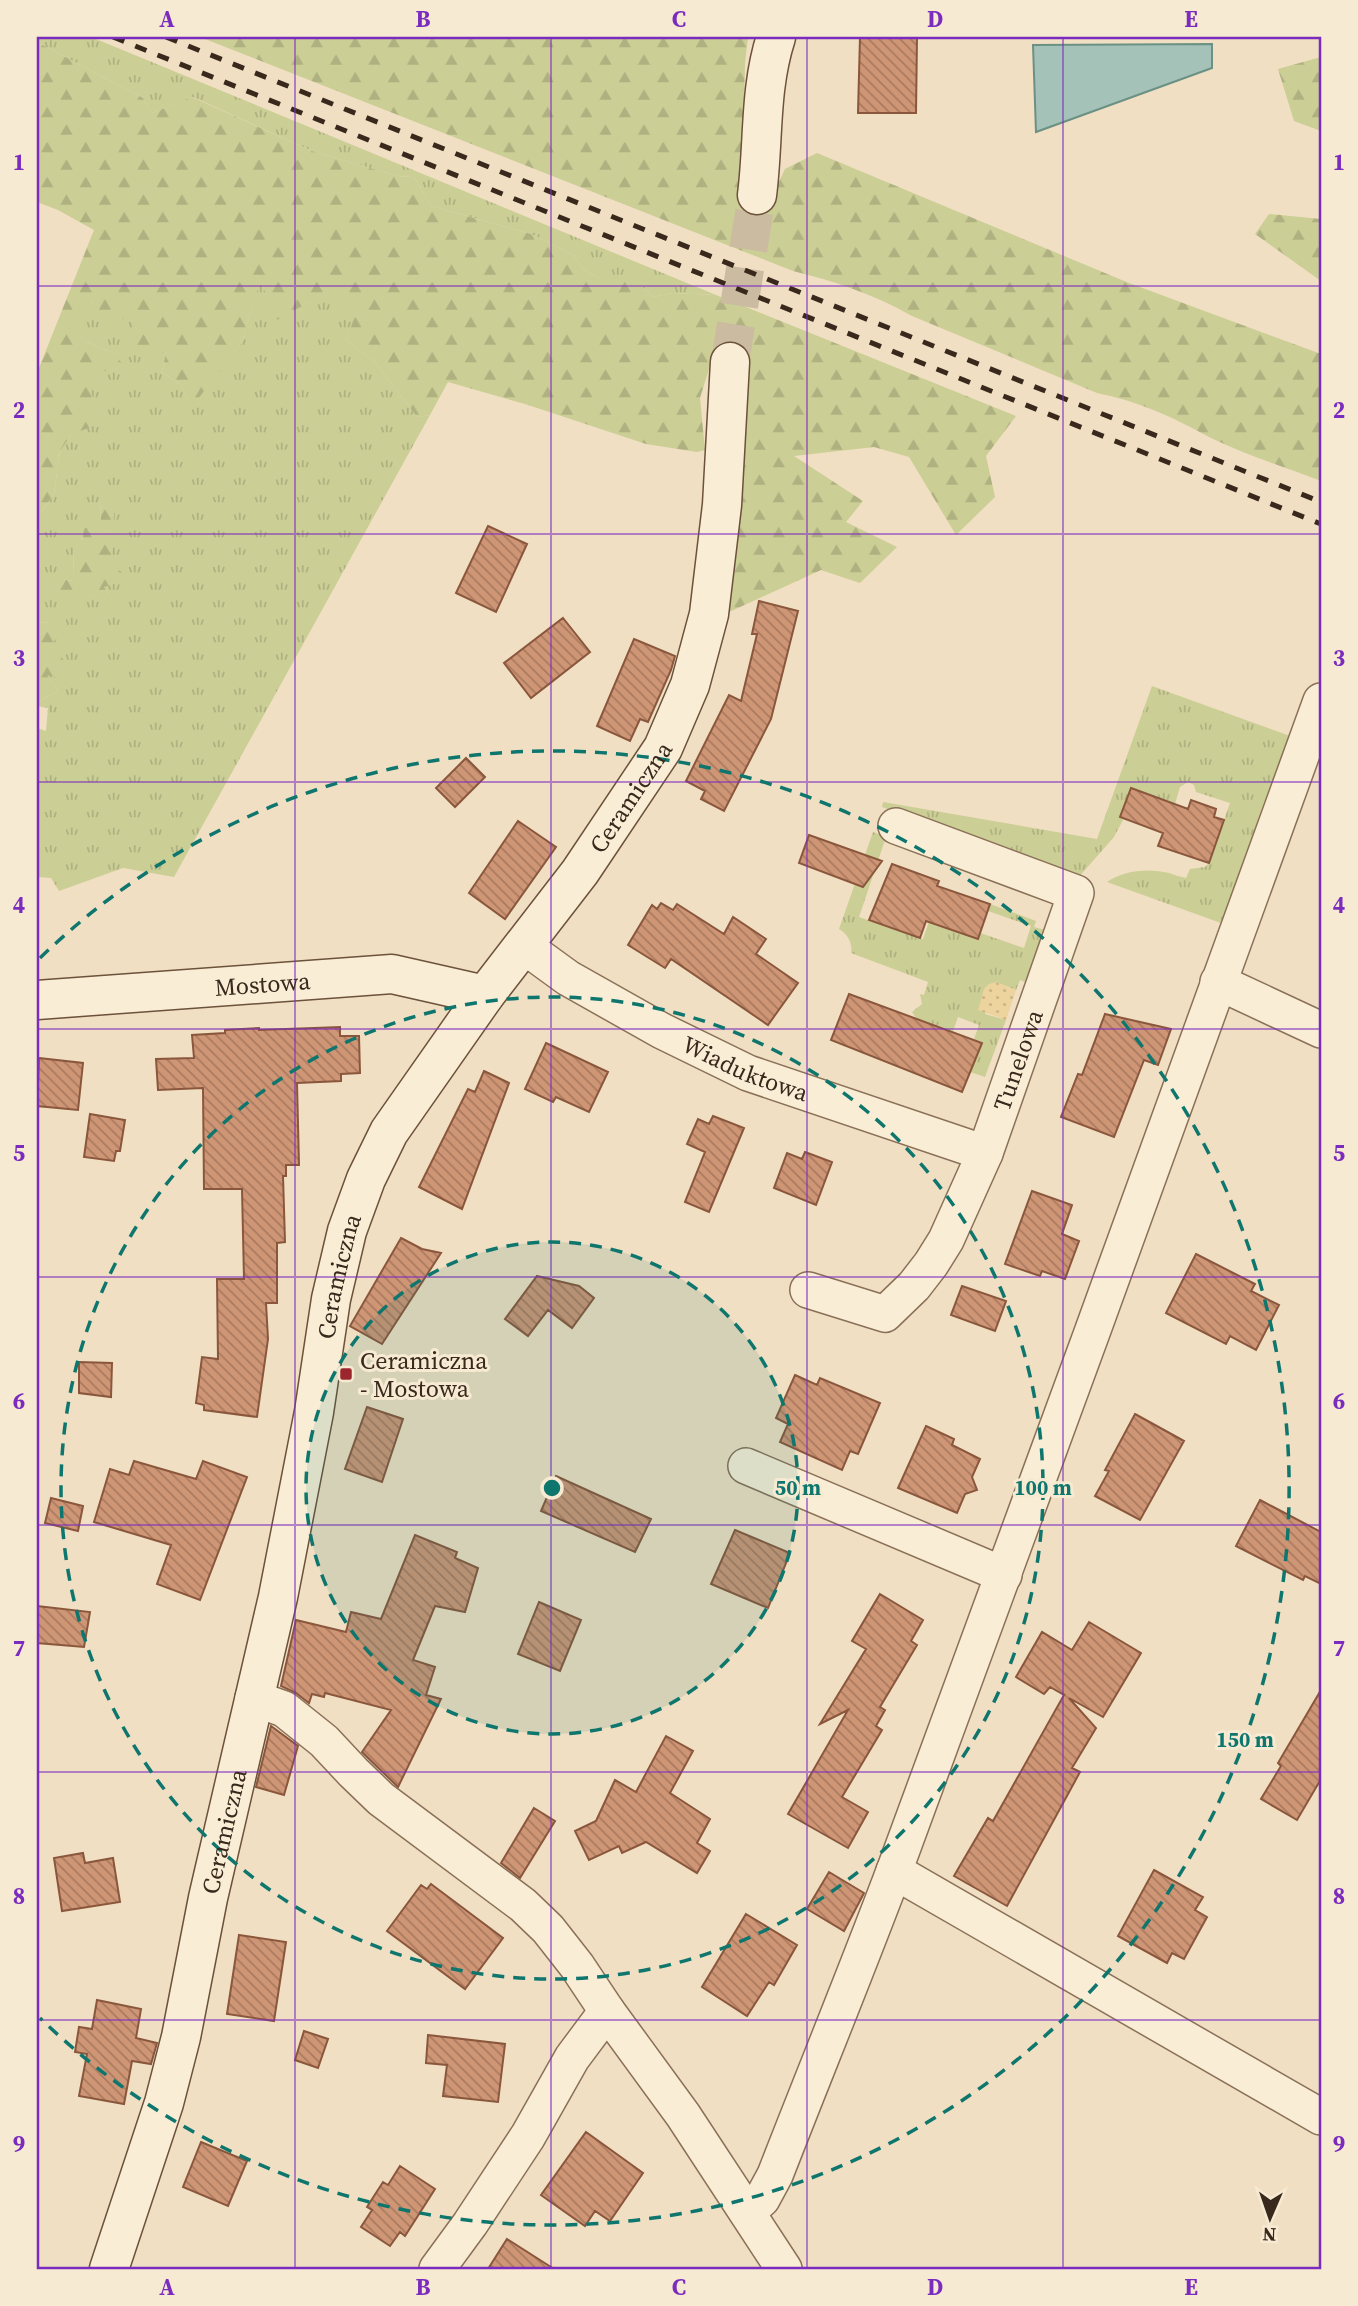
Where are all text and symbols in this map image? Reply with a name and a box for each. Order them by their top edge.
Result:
text: A [159,3,175,35]
text: B [416,3,431,35]
text: C [672,3,686,35]
text: D [927,3,943,35]
text: E [1184,3,1198,35]
text: 1 [13,146,25,178]
text: 1 [1333,146,1345,178]
text: 2 [13,394,25,426]
text: 2 [1333,394,1345,426]
text: 3 [13,642,25,674]
text: 3 [1333,642,1345,674]
street label: Ceramiczna [581,734,680,859]
text: 4 [13,889,25,921]
text: 4 [1333,889,1345,921]
street label: Mostowa [213,963,312,1003]
street label: Tunelowa [985,1004,1051,1115]
street label: Wiaduktowa [677,1027,814,1109]
text: 5 [13,1137,25,1169]
text: 5 [1333,1137,1345,1169]
street label: Ceramiczna [309,1208,369,1341]
place label: Ceramiczna - Mostowa [360,1344,488,1405]
marker: Ceramiczna - Mostowa [338,1366,354,1382]
text: 6 [13,1385,25,1417]
text: 6 [1333,1385,1345,1417]
text: 50 m [775,1473,821,1502]
text: 100 m [1014,1473,1072,1502]
centre of rings [540,1476,564,1500]
text: 7 [13,1632,25,1664]
text: 7 [1333,1632,1345,1664]
text: 150 m [1216,1725,1274,1754]
street label: Ceramiczna [193,1765,254,1897]
text: 8 [13,1880,25,1912]
text: 8 [1333,1880,1345,1912]
text: 9 [13,2128,25,2160]
text: 9 [1333,2128,1345,2160]
north arrow [1236,2184,1306,2254]
text: N [1262,2222,1277,2248]
text: A [159,2271,175,2303]
text: B [416,2271,431,2303]
text: C [672,2271,686,2303]
text: D [927,2271,943,2303]
text: E [1184,2271,1198,2303]

